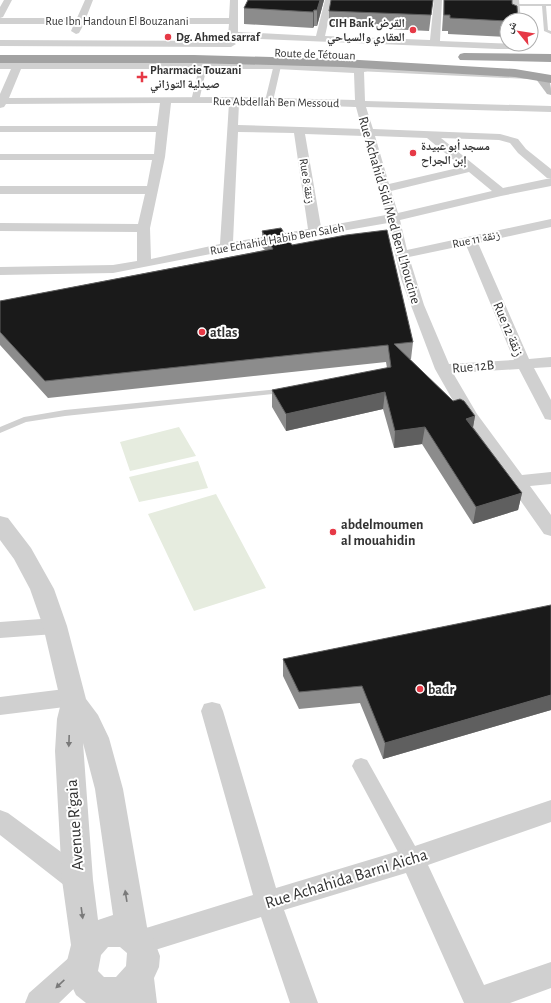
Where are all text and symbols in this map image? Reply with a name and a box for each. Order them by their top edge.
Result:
north arrow [499,12,539,52]
street label: Rue Ibn Handoun El Bouzanani [45,15,189,27]
place label: CIH Bank القرض العقاري والسياحي [327,17,405,47]
text: ش [503,19,520,36]
marker: CIH Bank القرض العقاري والسياحي [408,25,418,35]
place label: Dg. Ahmed sarraf [176,31,261,43]
marker: Dg. Ahmed sarraf [163,32,173,42]
street label: Route de Tétouan [274,47,356,61]
place label: Pharmacie Touzani صيدلية التوزاني [150,64,241,94]
marker: Pharmacie Touzani صيدلية التوزاني [137,72,147,82]
street label: Rue Abdellah Ben Messoud [213,95,339,109]
street label: Rue Achahid Sidi Med Ben L'houcine [356,115,423,306]
place label: مسجد أبو عبيدة إبن الجراح [421,139,490,168]
marker: مسجد أبو عبيدة إبن الجراح [408,148,418,158]
street label: Rue 8 زنقة [297,157,317,205]
street label: Rue Echahid Habib Ben Saleh [209,221,345,257]
street label: Rue 11 زنقة [451,228,501,250]
street label: Rue 12 زنقة [489,300,526,359]
place label: atlas [210,326,237,340]
marker: atlas [197,327,207,337]
street label: Rue 12B [452,358,495,376]
place label: abdelmoumen al mouahidin [341,518,423,548]
marker: abdelmoumen al mouahidin [328,527,338,537]
place label: badr [428,683,454,697]
marker: badr [415,684,425,694]
one-way arrow [66,735,72,748]
street label: Avenue R'gaia [63,779,86,871]
street label: Rue Achahida Barni Aicha [263,846,429,911]
one-way arrow [123,890,129,902]
one-way arrow [79,907,85,919]
one-way arrow [55,979,65,988]

